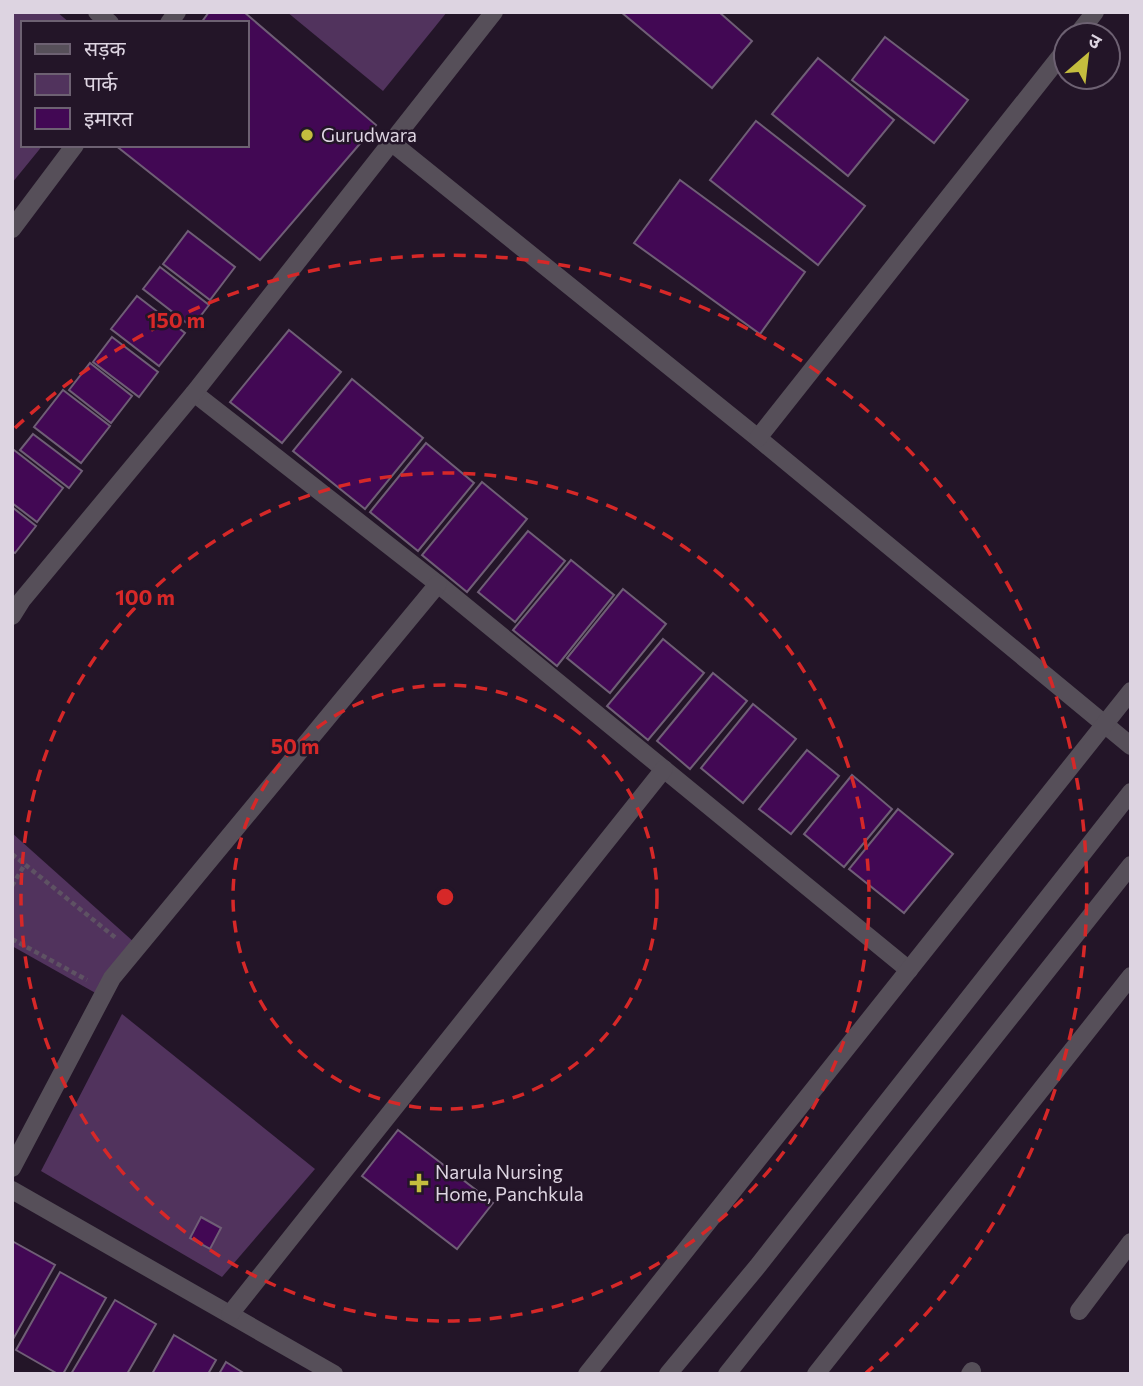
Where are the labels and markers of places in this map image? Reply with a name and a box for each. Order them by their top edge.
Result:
place label: Gurudwara [321,123,417,146]
marker: Gurudwara [299,127,315,143]
centre of rings [433,885,457,909]
place label: Narula Nursing Home, Panchkula [435,1160,584,1205]
marker: Narula Nursing Home, Panchkula [409,1173,429,1193]

